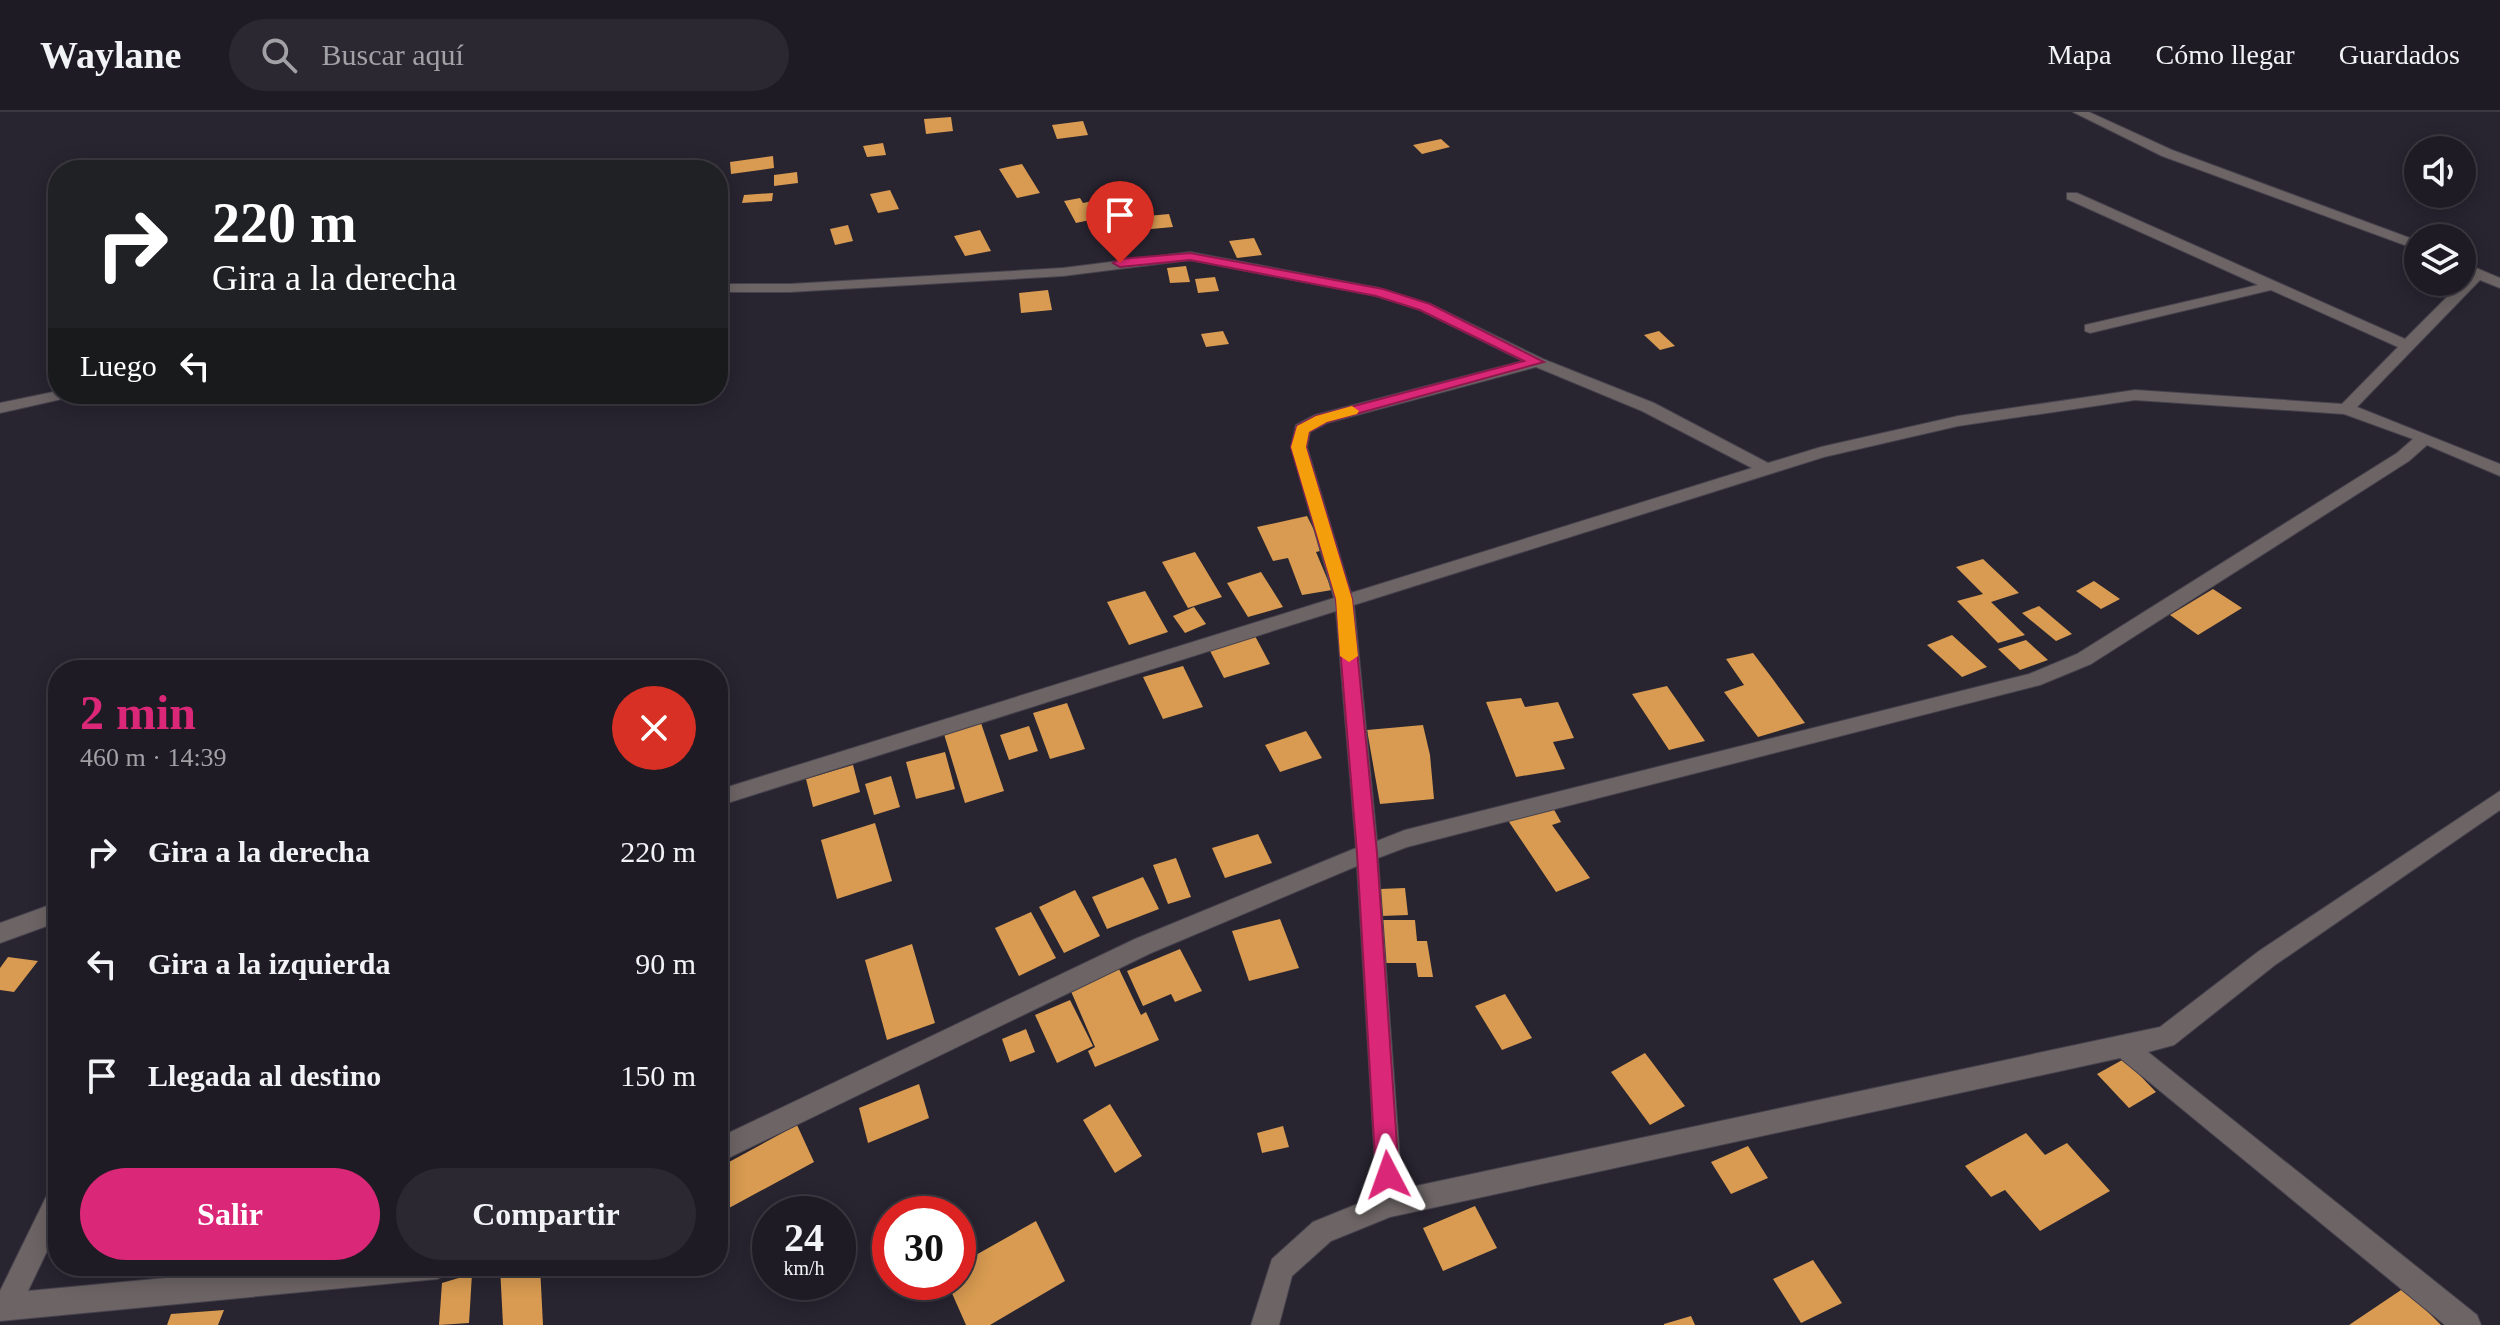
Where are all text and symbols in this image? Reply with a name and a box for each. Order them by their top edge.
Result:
search box [229,19,789,91]
icon: search [257,33,301,77]
text: Waylane [40,34,181,76]
text: Buscar aquí [321,38,464,71]
text: Mapa [2048,39,2112,70]
text: Cómo llegar [2156,39,2295,70]
text: Guardados [2339,39,2460,70]
map controls [2404,136,2476,296]
button: sound [2404,136,2476,208]
pin [1086,181,1154,263]
icon: right [80,192,184,296]
text: 220 m [212,192,357,254]
icon: arrive [1098,193,1142,237]
button: layers [2404,224,2476,296]
text: Gira a la derecha [212,258,457,298]
icon: left [173,344,217,388]
text: Luego [80,349,157,382]
text: 2 min [80,686,196,739]
button: close [612,686,696,770]
text: 460 m · 14:39 [80,743,227,772]
icon: right [80,830,124,874]
text: Gira a la derecha [148,835,370,868]
text: 220 m [620,835,696,868]
icon: left [80,942,124,986]
text: Gira a la izquierda [148,947,391,980]
text: 90 m [635,947,696,980]
icon: arrive [80,1054,124,1098]
text: Llegada al destino [148,1059,381,1092]
text: 150 m [620,1059,696,1092]
position arrow [1346,1133,1430,1217]
button: Salir [80,1168,380,1260]
button: Compartir [396,1168,696,1260]
speed limit sign: 30 [872,1196,976,1300]
text: 24 [784,1215,824,1260]
text: km/h [783,1257,825,1279]

